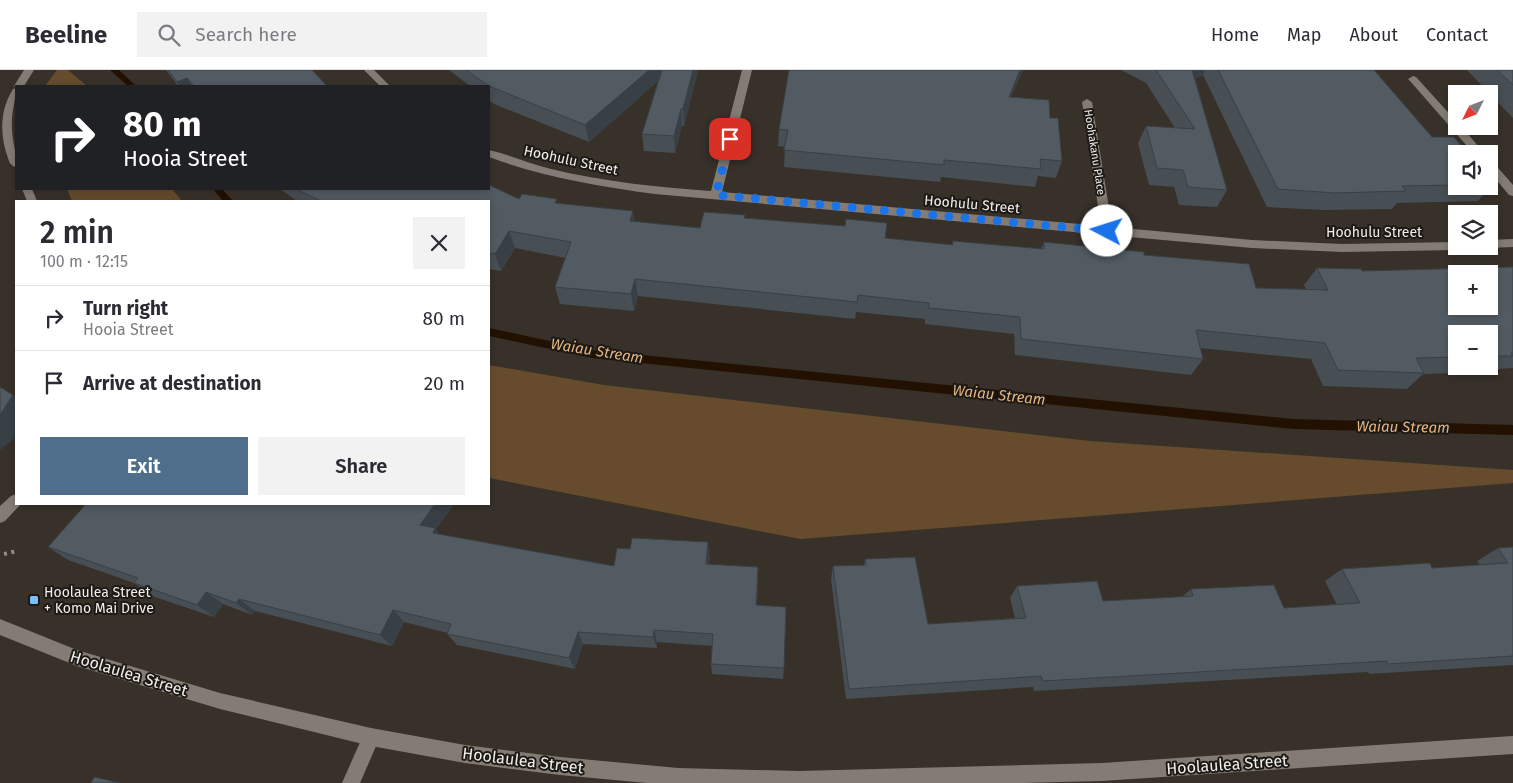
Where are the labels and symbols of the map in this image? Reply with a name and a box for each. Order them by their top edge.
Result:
north arrow [1448,85,1498,135]
street label: Hoohakanu Place [1081,108,1108,196]
pin [709,118,751,160]
street label: Hoohulu Street [522,142,621,179]
street label: Hoohulu Street [923,192,1022,217]
position arrow [1080,204,1132,256]
street label: Hoohulu Street [1326,224,1423,241]
water label: Waiau Stream [549,335,645,367]
water label: Waiau Stream [952,381,1046,409]
water label: Waiau Stream [1356,417,1450,437]
place label: Hoolaulea Street + Komo Mai Drive [44,584,154,617]
marker: Hoolaulea Street + Komo Mai Drive [28,594,40,606]
street label: Hoolaulea Street [68,647,190,700]
street label: Hoolaulea Street [461,744,585,777]
street label: Hoolaulea Street [1166,751,1289,778]

